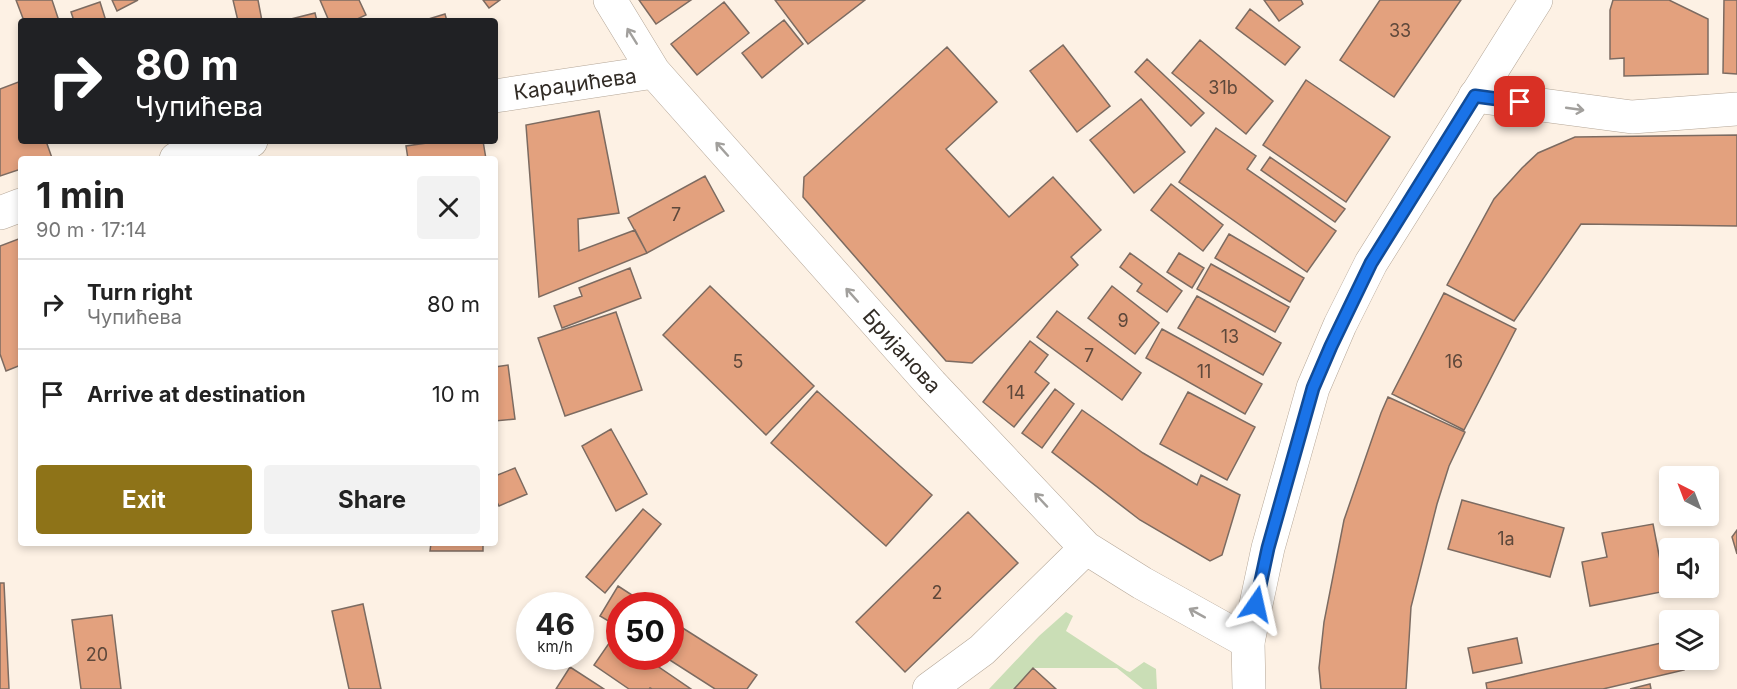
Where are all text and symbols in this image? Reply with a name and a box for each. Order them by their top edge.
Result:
house number: 33 [1389,20,1411,41]
one-way arrow [626,28,638,45]
text: 80 m [135,39,239,90]
icon: right [36,42,114,120]
street label: Караџићева [512,63,638,105]
pin [1494,76,1545,127]
house number: 31b [1208,77,1238,98]
icon: arrive [1503,85,1536,118]
text: Чупићева [135,90,263,123]
one-way arrow [1564,104,1584,115]
one-way arrow [715,142,729,157]
text: 1 min [36,173,125,217]
button: close [417,176,480,239]
house number: 7 [671,204,681,225]
text: 90 m · 17:14 [36,218,147,242]
text: Turn right [87,279,193,305]
icon: right [36,288,69,321]
one-way arrow [845,288,859,303]
text: 80 m [427,291,480,317]
street label: Бријанова [858,304,946,398]
text: Чупићева [87,305,182,329]
house number: 9 [1117,310,1129,331]
house number: 13 [1221,326,1239,347]
house number: 7 [1084,345,1094,366]
house number: 5 [733,351,743,372]
house number: 16 [1445,351,1463,372]
house number: 11 [1197,361,1211,382]
icon: arrive [36,378,69,411]
text: Arrive at destination [87,381,306,407]
text: 10 m [432,381,480,407]
house number: 14 [1007,382,1025,403]
button: Exit [36,465,252,534]
button: Share [264,465,480,534]
north arrow [1659,466,1719,526]
map controls [1659,466,1719,670]
one-way arrow [1034,493,1048,508]
house number: 1a [1497,528,1515,549]
button: sound [1659,538,1719,598]
position arrow [1224,572,1288,636]
house number: 2 [932,582,942,603]
speed limit sign: 50 [606,592,684,670]
text: 46 [535,606,575,642]
one-way arrow [1189,607,1206,619]
button: layers [1659,610,1719,670]
text: km/h [537,637,573,656]
house number: 20 [86,644,108,665]

